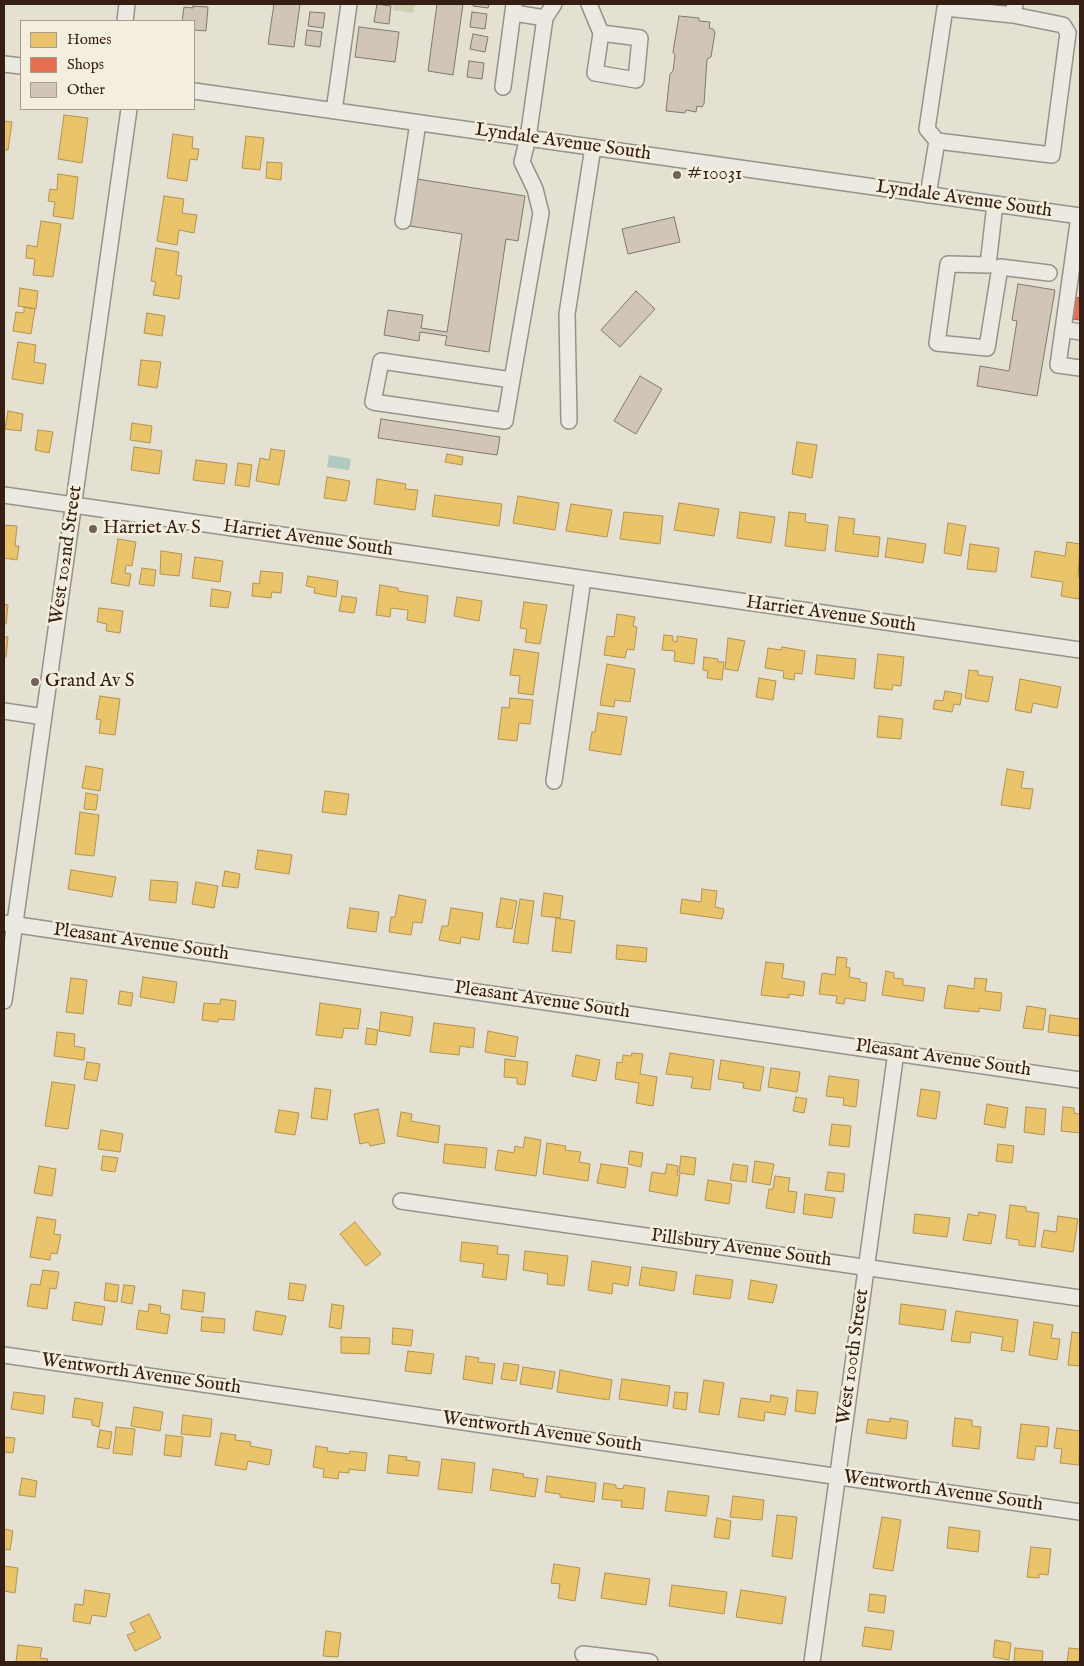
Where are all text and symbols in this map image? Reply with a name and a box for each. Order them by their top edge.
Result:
legend [20,20,195,110]
text: Homes [67,30,111,49]
text: Shops [67,55,104,74]
text: Other [67,80,105,99]
street label: Lyndale Avenue South [474,119,652,167]
place label: #10031 [687,164,742,186]
marker: #10031 [671,169,683,181]
street label: Lyndale Avenue South [875,176,1053,224]
street label: West 102nd Street [46,484,88,626]
street label: Harriet Avenue South [222,516,394,562]
place label: Harriet Av S [103,518,201,540]
marker: Harriet Av S [87,523,99,535]
street label: Harriet Avenue South [745,592,917,638]
place label: Grand Av S [45,671,134,693]
marker: Grand Av S [29,676,41,688]
street label: Pleasant Avenue South [52,919,230,967]
street label: Pleasant Avenue South [453,977,631,1025]
street label: Pleasant Avenue South [854,1035,1032,1083]
street label: Pillsbury Avenue South [649,1225,833,1273]
street label: West 100th Street [833,1288,875,1426]
street label: Wentworth Avenue South [40,1350,242,1400]
street label: Wentworth Avenue South [441,1408,643,1458]
street label: Wentworth Avenue South [842,1467,1044,1517]

